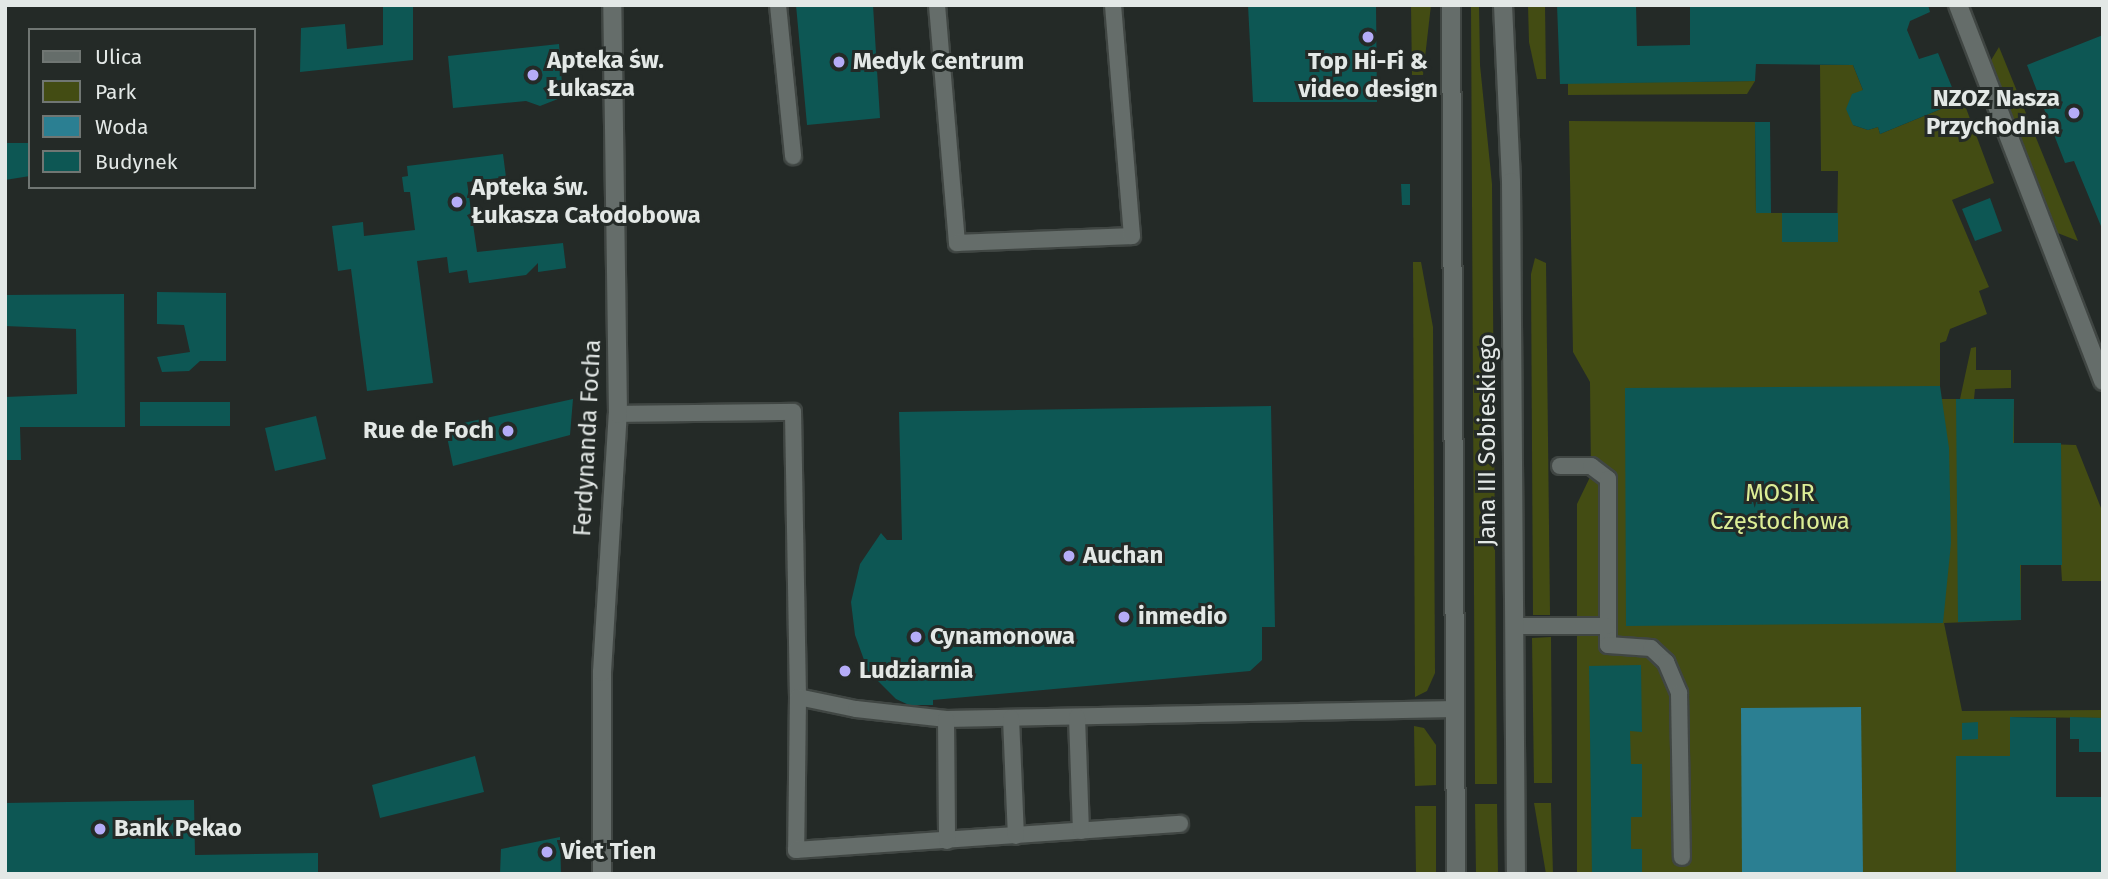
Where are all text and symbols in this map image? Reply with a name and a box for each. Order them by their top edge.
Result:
legend [28,28,256,189]
marker: Top Hi-Fi & video design [1360,29,1376,45]
text: Ulica [95,44,142,70]
place label: Apteka św. Łukasza [547,47,664,103]
place label: Medyk Centrum [853,48,1024,76]
place label: Top Hi-Fi & video design [1298,48,1438,104]
marker: Medyk Centrum [831,54,847,70]
marker: Apteka św. Łukasza [525,67,541,83]
text: Park [95,79,136,105]
place label: NZOZ Nasza Przychodnia [1926,85,2060,141]
marker: NZOZ Nasza Przychodnia [2066,105,2082,121]
text: Woda [95,114,148,140]
text: Budynek [95,149,177,175]
place label: Apteka św. Łukasza Całodobowa [471,174,701,230]
marker: Apteka św. Łukasza Całodobowa [449,194,465,210]
street label: Jana III Sobieskiego [1474,334,1502,546]
street label: Ferdynanda Focha [568,339,608,537]
place label: Rue de Foch [363,417,494,445]
marker: Rue de Foch [500,423,516,439]
park label: MOSIR Częstochowa [1710,480,1850,536]
place label: Auchan [1083,542,1163,570]
marker: Auchan [1061,548,1077,564]
place label: inmedio [1138,603,1227,631]
marker: inmedio [1116,609,1132,625]
place label: Cynamonowa [930,623,1075,651]
marker: Cynamonowa [908,629,924,645]
place label: Ludziarnia [859,657,973,685]
marker: Ludziarnia [837,663,853,679]
place label: Bank Pekao [114,815,242,843]
marker: Bank Pekao [92,821,108,837]
place label: Viet Tien [561,838,656,866]
marker: Viet Tien [539,844,555,860]

